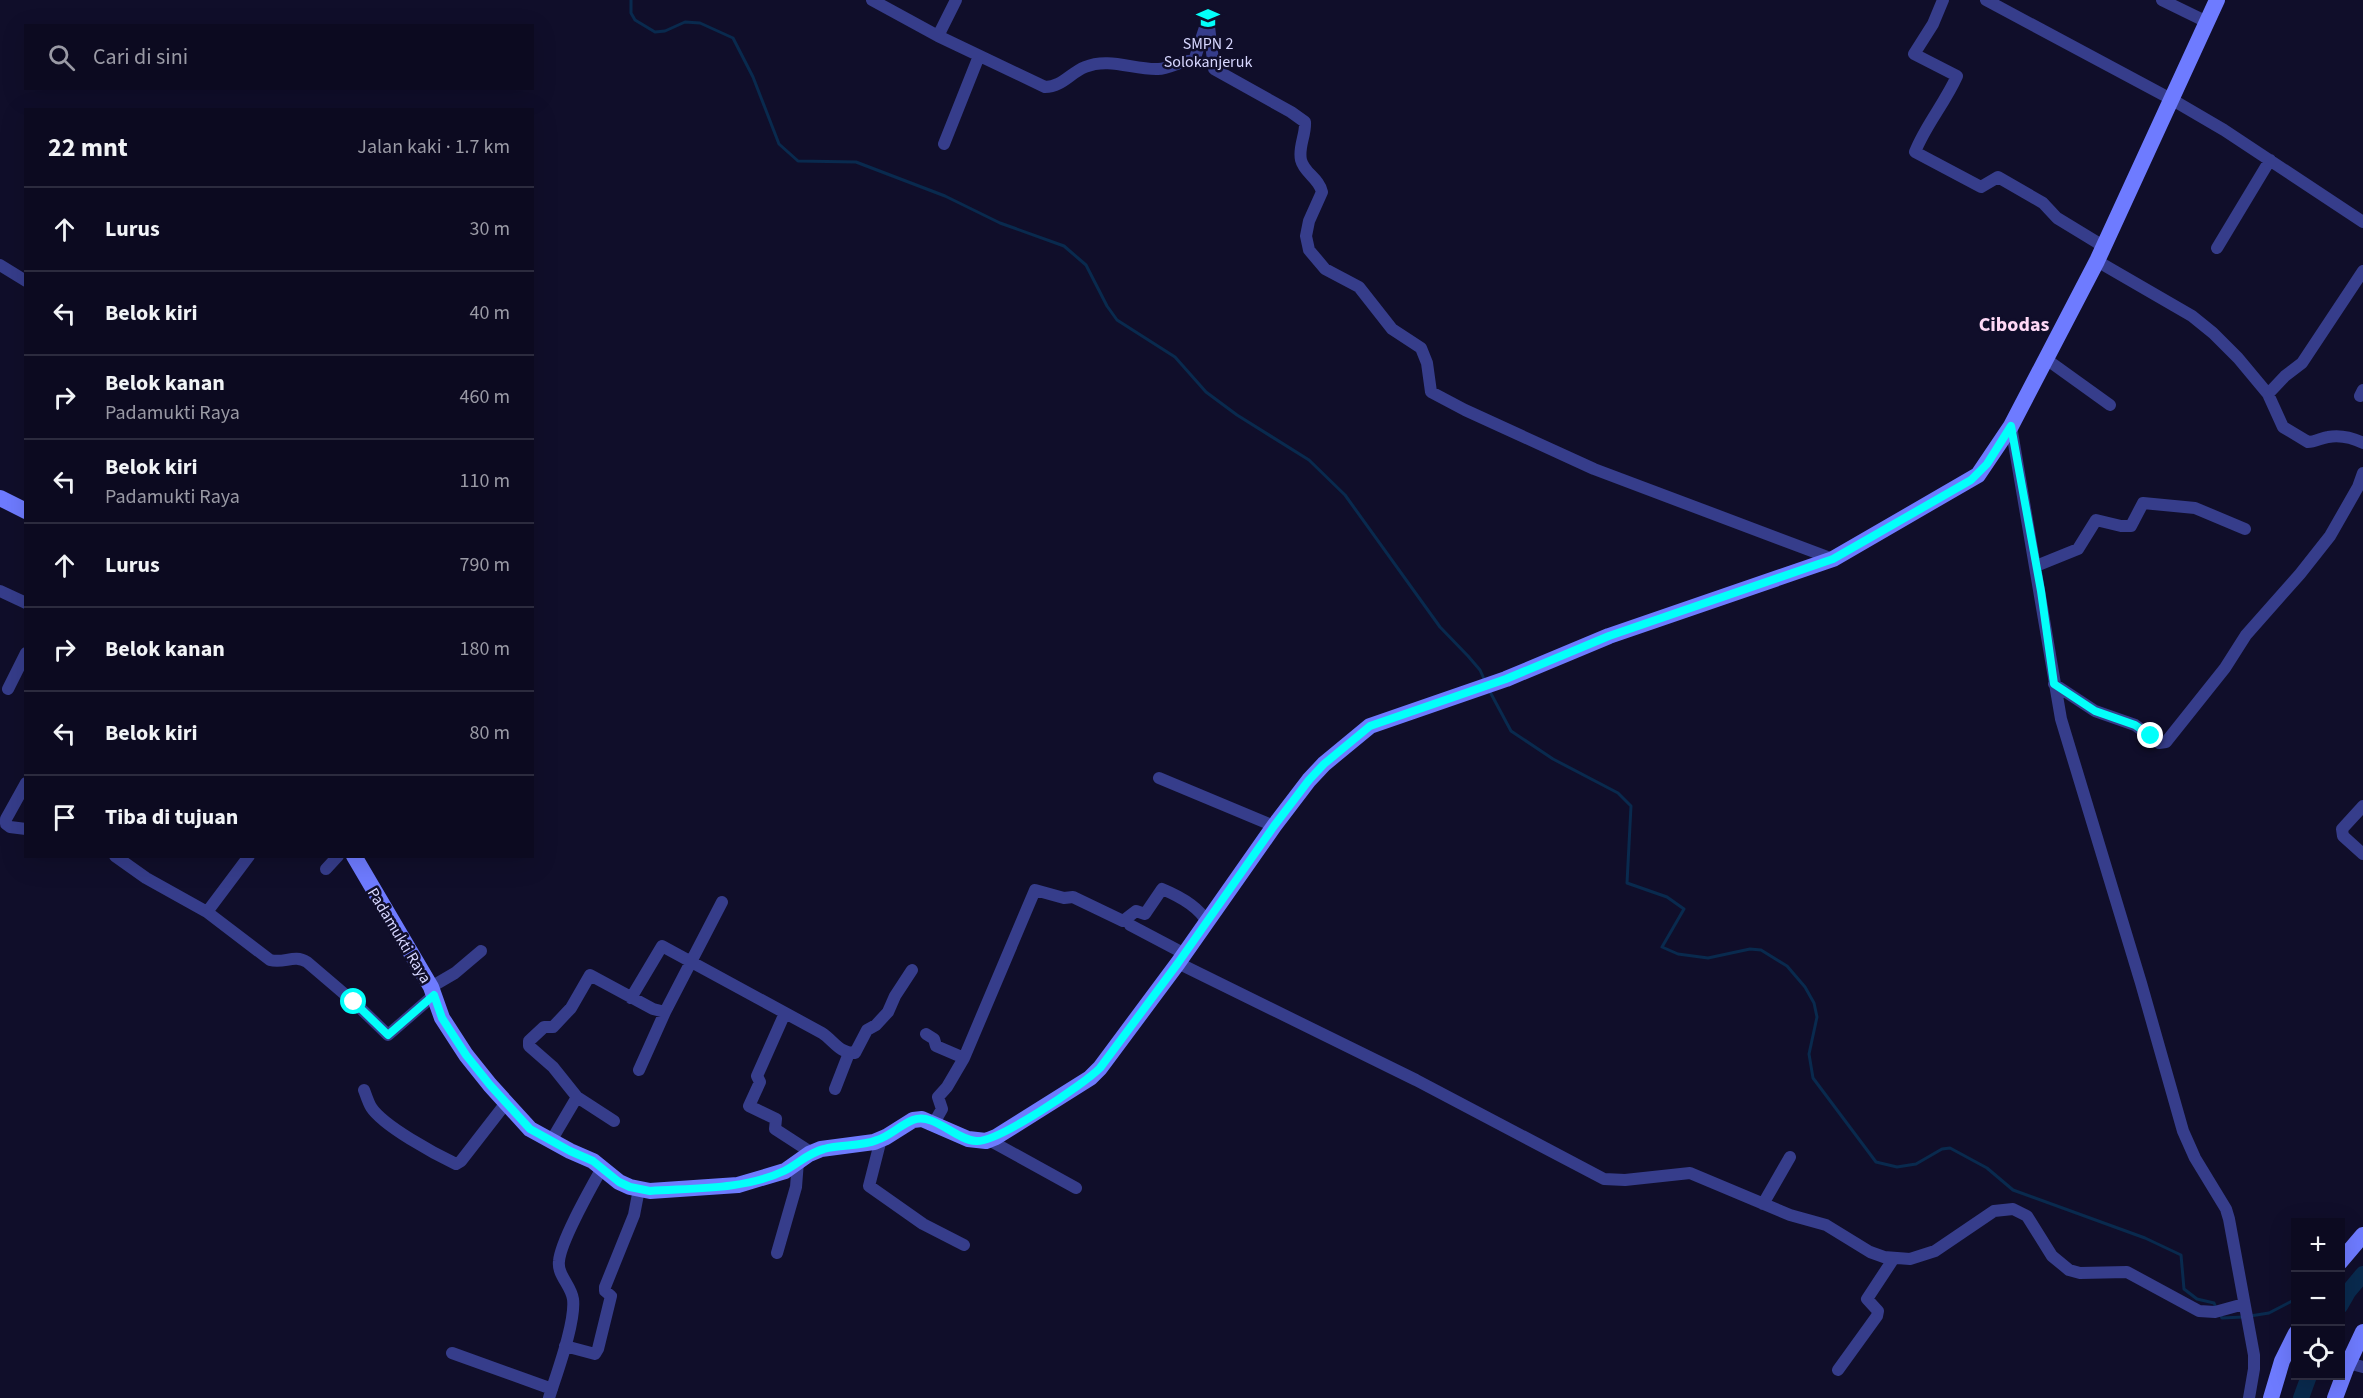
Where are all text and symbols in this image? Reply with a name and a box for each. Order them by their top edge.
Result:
school or university icon: SMPN 2 Solokanjeruk [1195,5,1221,31]
search box [24,24,534,90]
place label: SMPN 2 Solokanjeruk [1164,33,1252,73]
icon: search [45,41,78,74]
text: Cari di sini [93,41,188,73]
text: 22 mnt [48,129,128,166]
text: Jalan kaki · 1.7 km [357,133,510,161]
icon: ahead [48,213,81,246]
text: Lurus [105,213,160,245]
text: 30 m [470,215,510,243]
icon: left [48,297,81,330]
text: Belok kiri [105,297,198,329]
text: 40 m [470,299,510,327]
district label: Cibodas [1979,311,2049,339]
text: Belok kanan [105,367,225,399]
icon: right [48,381,81,414]
text: 460 m [460,383,510,411]
text: Padamukti Raya [105,399,240,427]
text: Belok kiri [105,451,198,483]
icon: left [48,465,81,498]
text: 110 m [460,467,510,495]
text: Padamukti Raya [105,483,240,511]
icon: ahead [48,549,81,582]
text: Lurus [105,549,160,581]
text: 790 m [460,551,510,579]
icon: right [48,633,81,666]
text: Belok kanan [105,633,225,665]
text: 180 m [460,635,510,663]
icon: left [48,717,81,750]
text: Belok kiri [105,717,198,749]
text: 80 m [470,719,510,747]
route end [2137,722,2163,748]
icon: arrive [48,801,81,834]
text: Tiba di tujuan [105,801,238,833]
street label: Padamukti Raya [362,884,436,987]
route start [340,988,366,1014]
map controls [2291,1218,2345,1380]
button: + [2291,1218,2345,1272]
button: − [2291,1272,2345,1326]
button: locate [2291,1326,2345,1380]

